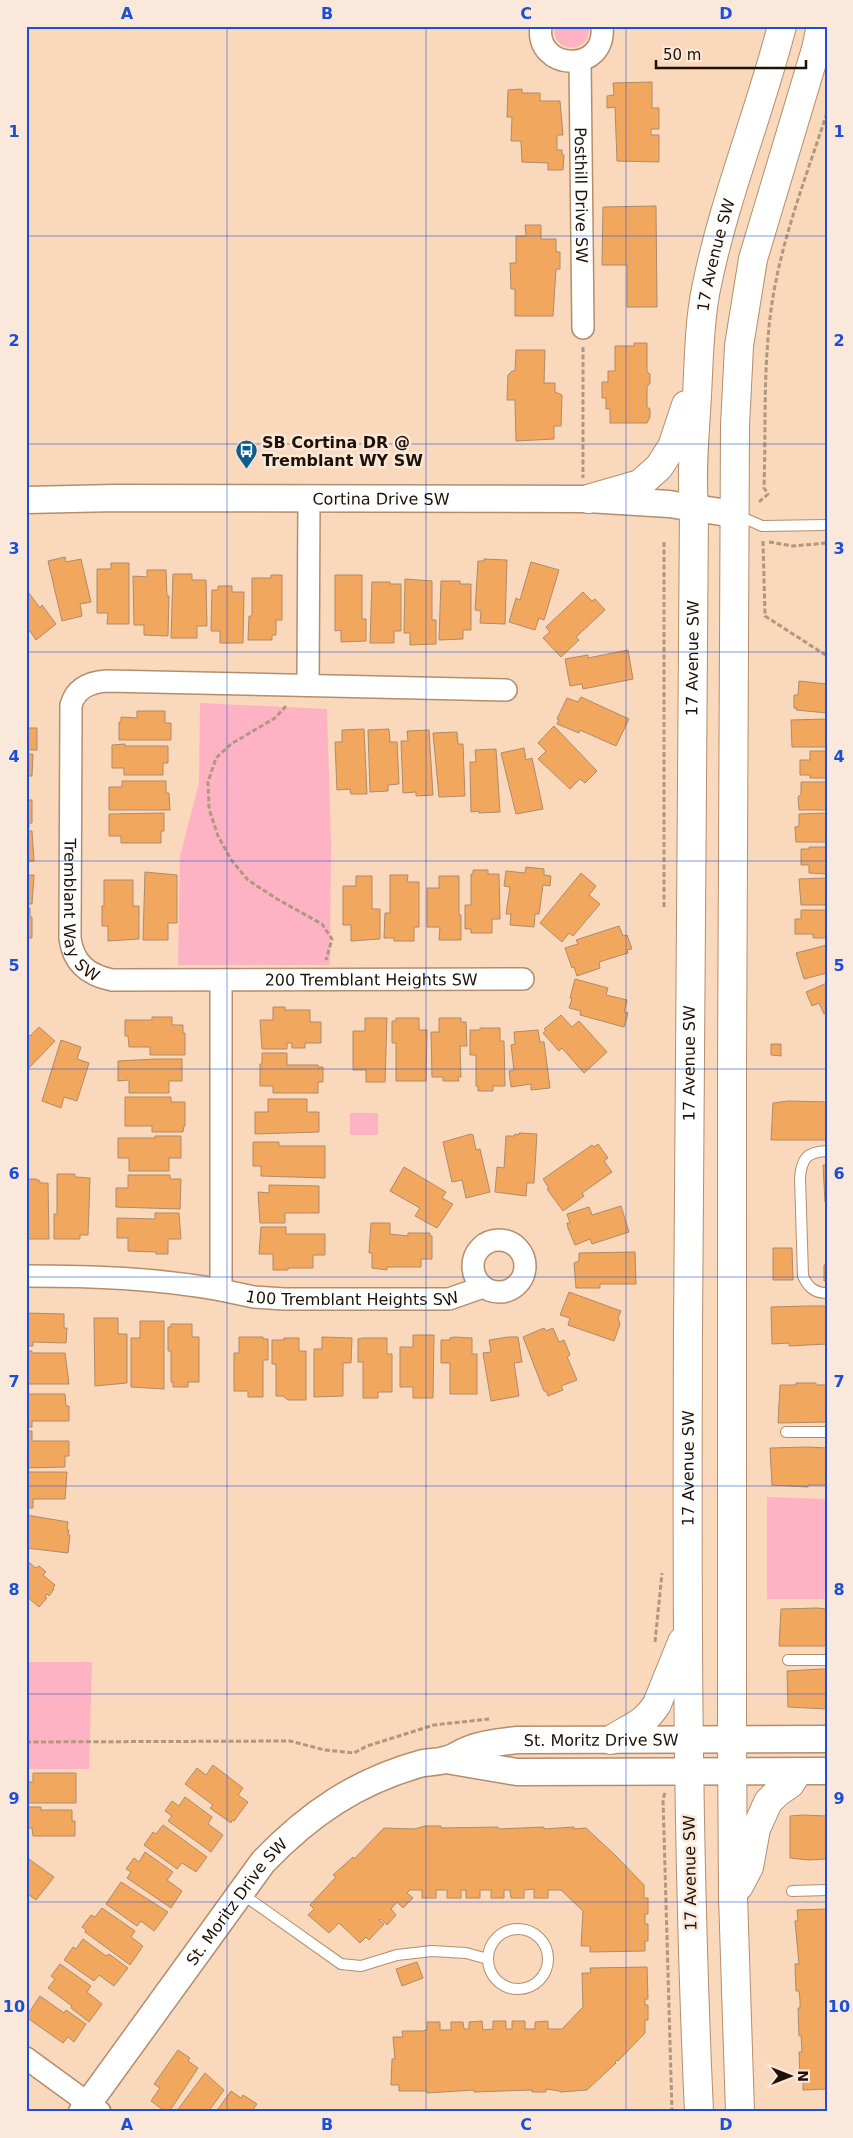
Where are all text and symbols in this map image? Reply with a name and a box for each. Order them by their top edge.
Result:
text: A [121,4,134,23]
text: B [321,4,333,23]
text: C [520,4,532,23]
text: D [719,4,733,23]
scale bar [656,38,806,70]
text: 50 m [663,46,701,64]
text: 1 [8,122,20,141]
text: 1 [833,122,845,141]
street label: Posthill Drive SW [571,127,592,263]
street label: 17 Avenue SW [693,196,738,313]
text: 2 [8,331,20,350]
text: 2 [833,331,845,350]
place label: SB Cortina DR @ Tremblant WY SW [262,433,423,470]
bus stop icon: SB Cortina DR @ Tremblant WY SW [234,439,258,470]
street label: Cortina Drive SW [312,489,450,508]
text: 3 [8,539,20,558]
text: 3 [833,539,845,558]
street label: 17 Avenue SW [682,600,702,716]
text: 4 [8,747,20,766]
text: 4 [833,747,845,766]
street label: Tremblant Way SW [60,837,103,985]
text: 5 [8,956,20,975]
text: 5 [833,956,845,975]
street label: 200 Tremblant Heights SW [265,970,478,989]
street label: 17 Avenue SW [679,1005,698,1121]
text: 6 [8,1164,20,1183]
text: 6 [833,1164,845,1183]
street label: 100 Tremblant Heights SW [244,1286,461,1310]
text: 7 [8,1372,20,1391]
text: 7 [833,1372,845,1391]
street label: 17 Avenue SW [678,1410,697,1526]
text: 8 [8,1580,20,1599]
text: 8 [833,1580,845,1599]
street label: St. Moritz Drive SW [524,1730,679,1749]
text: 9 [8,1789,20,1808]
text: 9 [833,1789,845,1808]
street label: 17 Avenue SW [679,1815,701,1931]
street label: St. Moritz Drive SW [182,1834,291,1969]
text: 10 [3,1997,25,2016]
text: 10 [828,1997,850,2016]
north arrow [766,2050,816,2100]
text: N [795,2070,811,2082]
text: A [121,2115,134,2134]
text: B [321,2115,333,2134]
text: C [520,2115,532,2134]
text: D [719,2115,733,2134]

